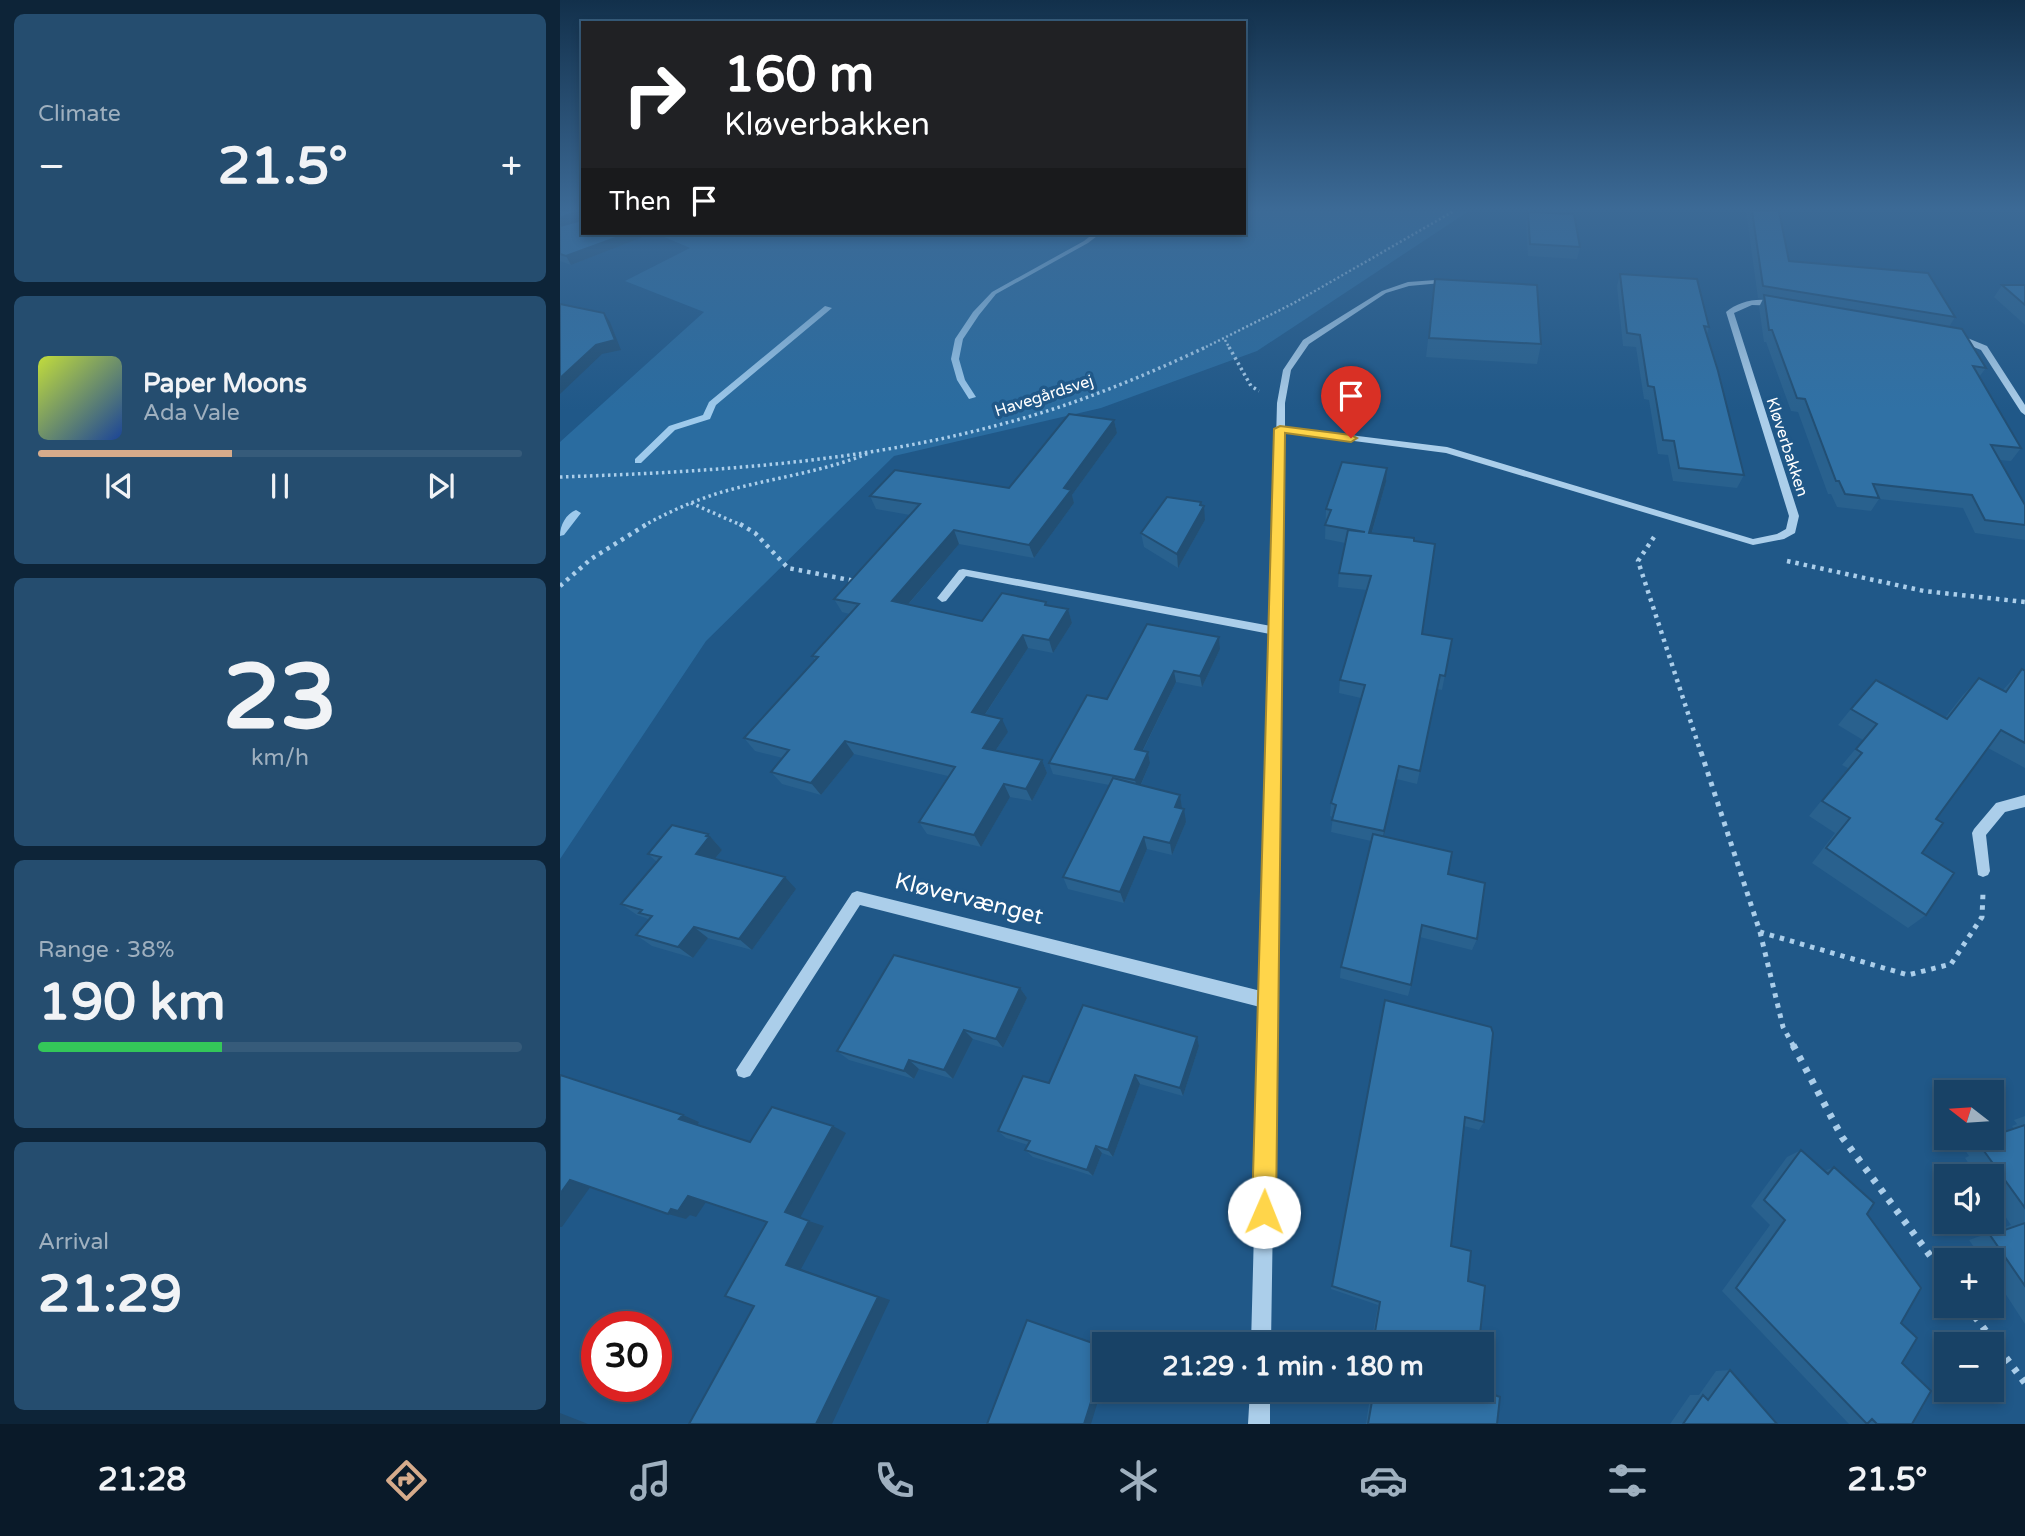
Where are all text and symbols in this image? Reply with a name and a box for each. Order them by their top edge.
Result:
text: 160 m [724,46,874,105]
icon: right [609,49,700,140]
text: Climate [38,100,121,128]
text: Kløverbakken [724,106,930,144]
text: 21.5° [218,135,348,198]
text: − [38,144,65,190]
text: + [501,144,522,190]
icon: arrive [685,182,723,220]
text: Then [609,186,671,217]
pin [1321,366,1381,438]
text: Paper Moons [143,368,307,399]
street label: Havegårdsvej [992,371,1096,421]
icon: arrive [1332,377,1370,415]
street label: Kløverbakken [1762,395,1812,499]
text: Ada Vale [143,399,240,427]
icon: previous [100,467,138,505]
icon: pause [261,467,299,505]
icon: next [422,467,460,505]
text: 23 [223,643,337,753]
text: km/h [251,744,309,772]
street label: Kløvervænget [892,867,1046,931]
text: Range · 38% [38,936,174,964]
text: 190 km [38,971,226,1034]
north arrow [1934,1080,2004,1150]
map controls [1934,1080,2004,1402]
button: sound [1934,1164,2004,1234]
position arrow [1227,1175,1301,1249]
text: Arrival [38,1228,109,1256]
button: + [1934,1248,2004,1318]
text: 21:29 [38,1263,182,1326]
speed limit sign: 30 [581,1311,672,1402]
button: − [1934,1332,2004,1402]
text: 21:29 · 1 min · 180 m [1162,1351,1424,1382]
icon: directions [382,1456,431,1505]
icon: music [626,1456,675,1505]
icon: phone [870,1456,919,1505]
icon: climate [1114,1456,1163,1505]
icon: car [1359,1456,1408,1505]
icon: filters [1603,1456,1652,1505]
text: 21:28 [98,1461,186,1499]
text: 21.5° [1847,1461,1927,1499]

